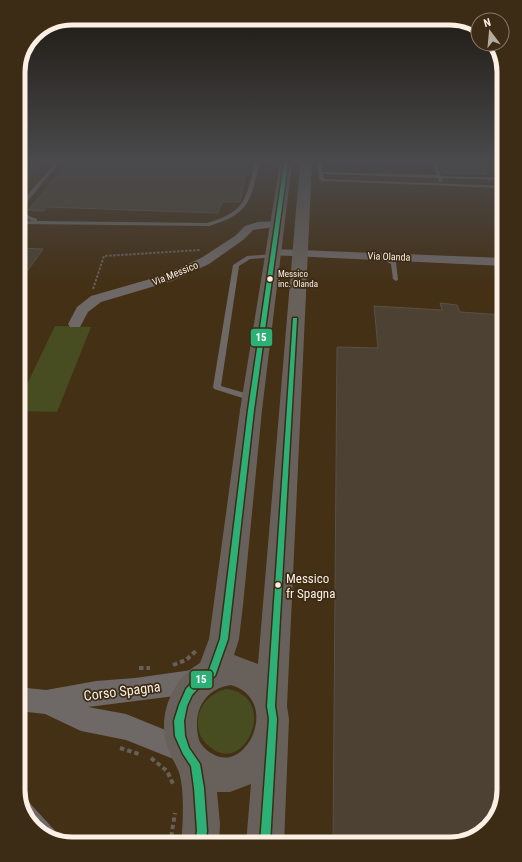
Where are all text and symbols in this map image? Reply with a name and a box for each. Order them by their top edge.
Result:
north arrow [470,12,510,52]
text: N [482,16,493,30]
street label: Via Olanda [367,250,411,263]
street label: Via Messico [151,259,200,288]
place label: Messico inc. Olanda [278,269,318,289]
marker: Messico inc. Olanda [265,274,275,284]
line badge: 15 [250,328,273,347]
text: 15 [255,331,267,344]
place label: Messico fr Spagna [286,571,335,601]
marker: Messico fr Spagna [273,580,283,590]
line badge: 15 [190,670,213,689]
text: 15 [195,673,207,686]
street label: Corso Spagna [83,678,161,704]

